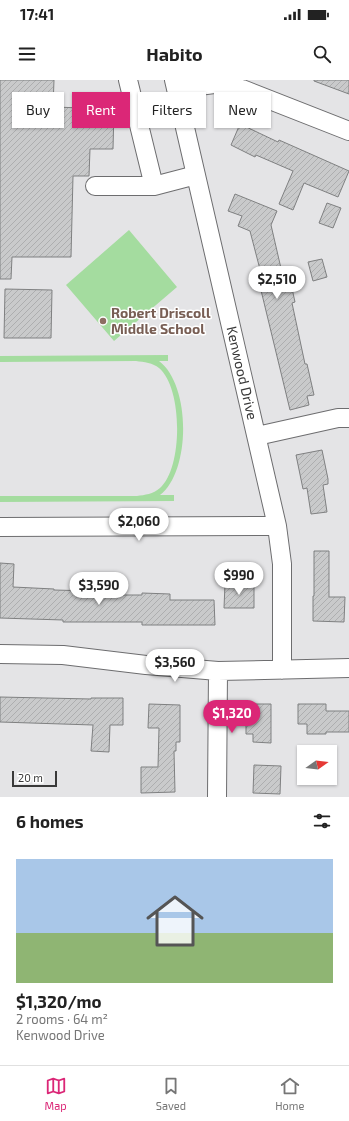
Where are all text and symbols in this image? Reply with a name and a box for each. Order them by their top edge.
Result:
text: 17:41 [20,5,54,23]
icon: menu [16,43,38,65]
text: Habito [146,43,203,65]
icon: search [311,43,333,65]
chip: Buy [12,92,64,128]
chip: Rent [72,92,130,128]
chip: Filters [138,92,206,128]
chip: New [214,92,271,128]
pin: $2,510 [244,266,310,300]
text: $2,510 [257,271,297,287]
place label: Robert Driscoll Middle School [111,304,211,337]
marker: Robert Driscoll Middle School [98,316,108,326]
street label: Kenwood Drive [223,324,262,421]
pin: $2,060 [106,508,172,542]
text: $2,060 [118,513,160,529]
pin: $990 [215,562,263,596]
text: $990 [223,567,255,583]
pin: $3,590 [66,572,132,606]
text: $3,590 [78,577,120,593]
pin: $3,560 [142,649,208,683]
text: $3,560 [154,654,196,670]
pin: $1,320 [199,700,265,734]
text: $1,320 [212,705,252,721]
north arrow [297,745,337,785]
map controls [297,745,337,785]
scale bar [12,769,57,788]
text: 20 m [18,771,43,784]
icon: filters [311,810,333,832]
text: 6 homes [16,811,84,831]
icon: home [139,885,211,957]
text: $1,320/mo [16,991,101,1011]
text: 2 rooms · 64 m² [16,1011,108,1027]
text: Kenwood Drive [16,1027,105,1043]
tab: Map [45,1075,67,1112]
tab: Saved [156,1075,186,1112]
tab: Home [275,1075,304,1112]

